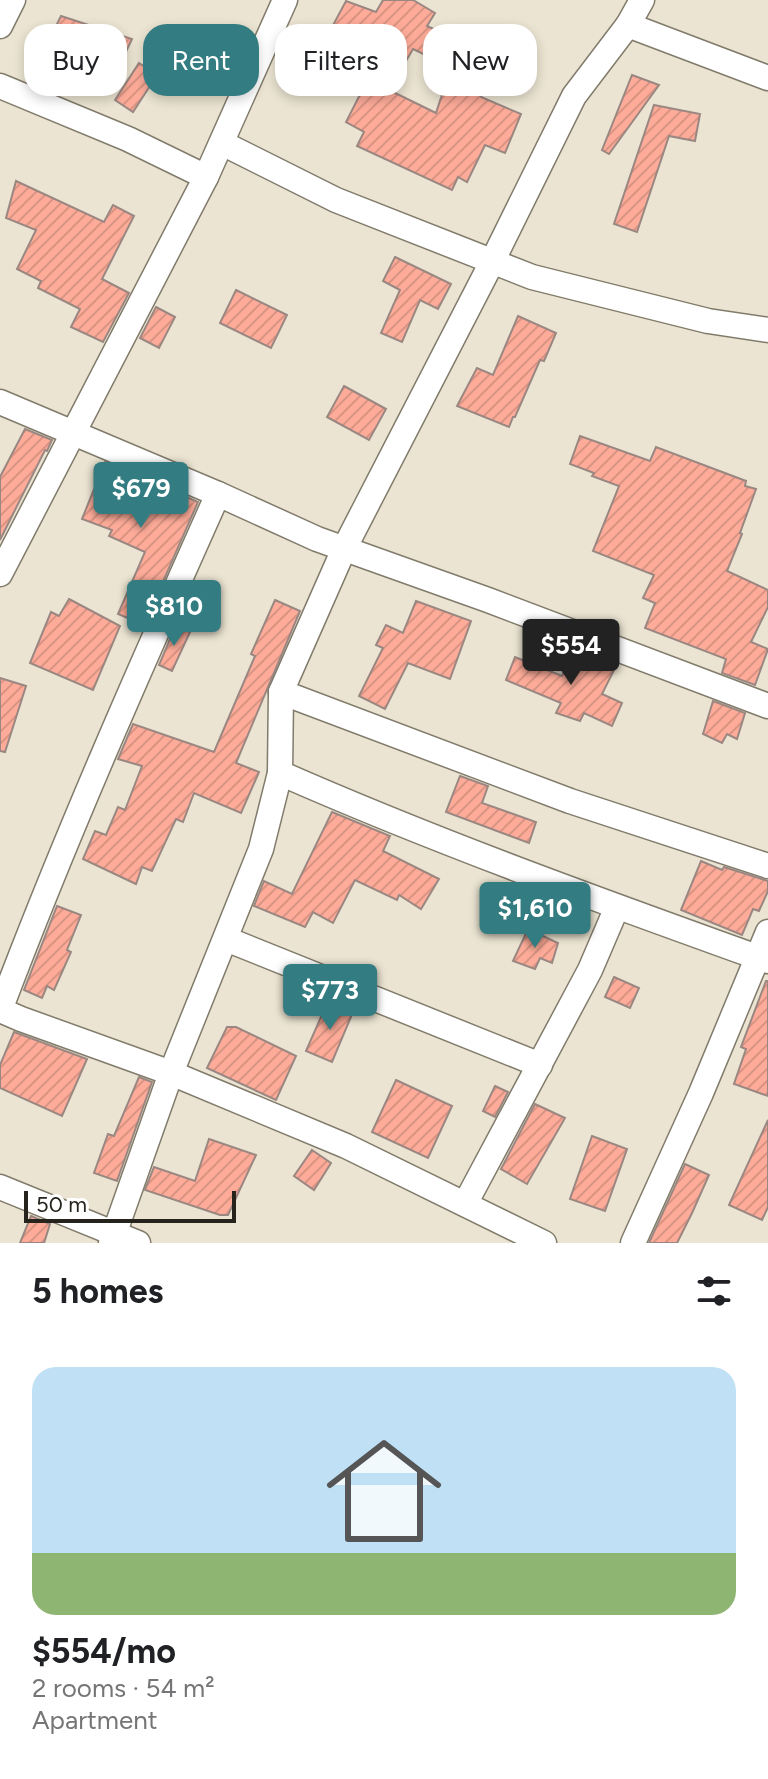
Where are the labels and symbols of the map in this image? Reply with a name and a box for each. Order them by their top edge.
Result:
pin: $679 [94,462,188,530]
pin: $810 [127,580,221,648]
pin: $554 [524,619,618,687]
pin: $1,610 [470,882,600,950]
pin: $773 [283,964,377,1032]
scale bar [24,1187,236,1223]

